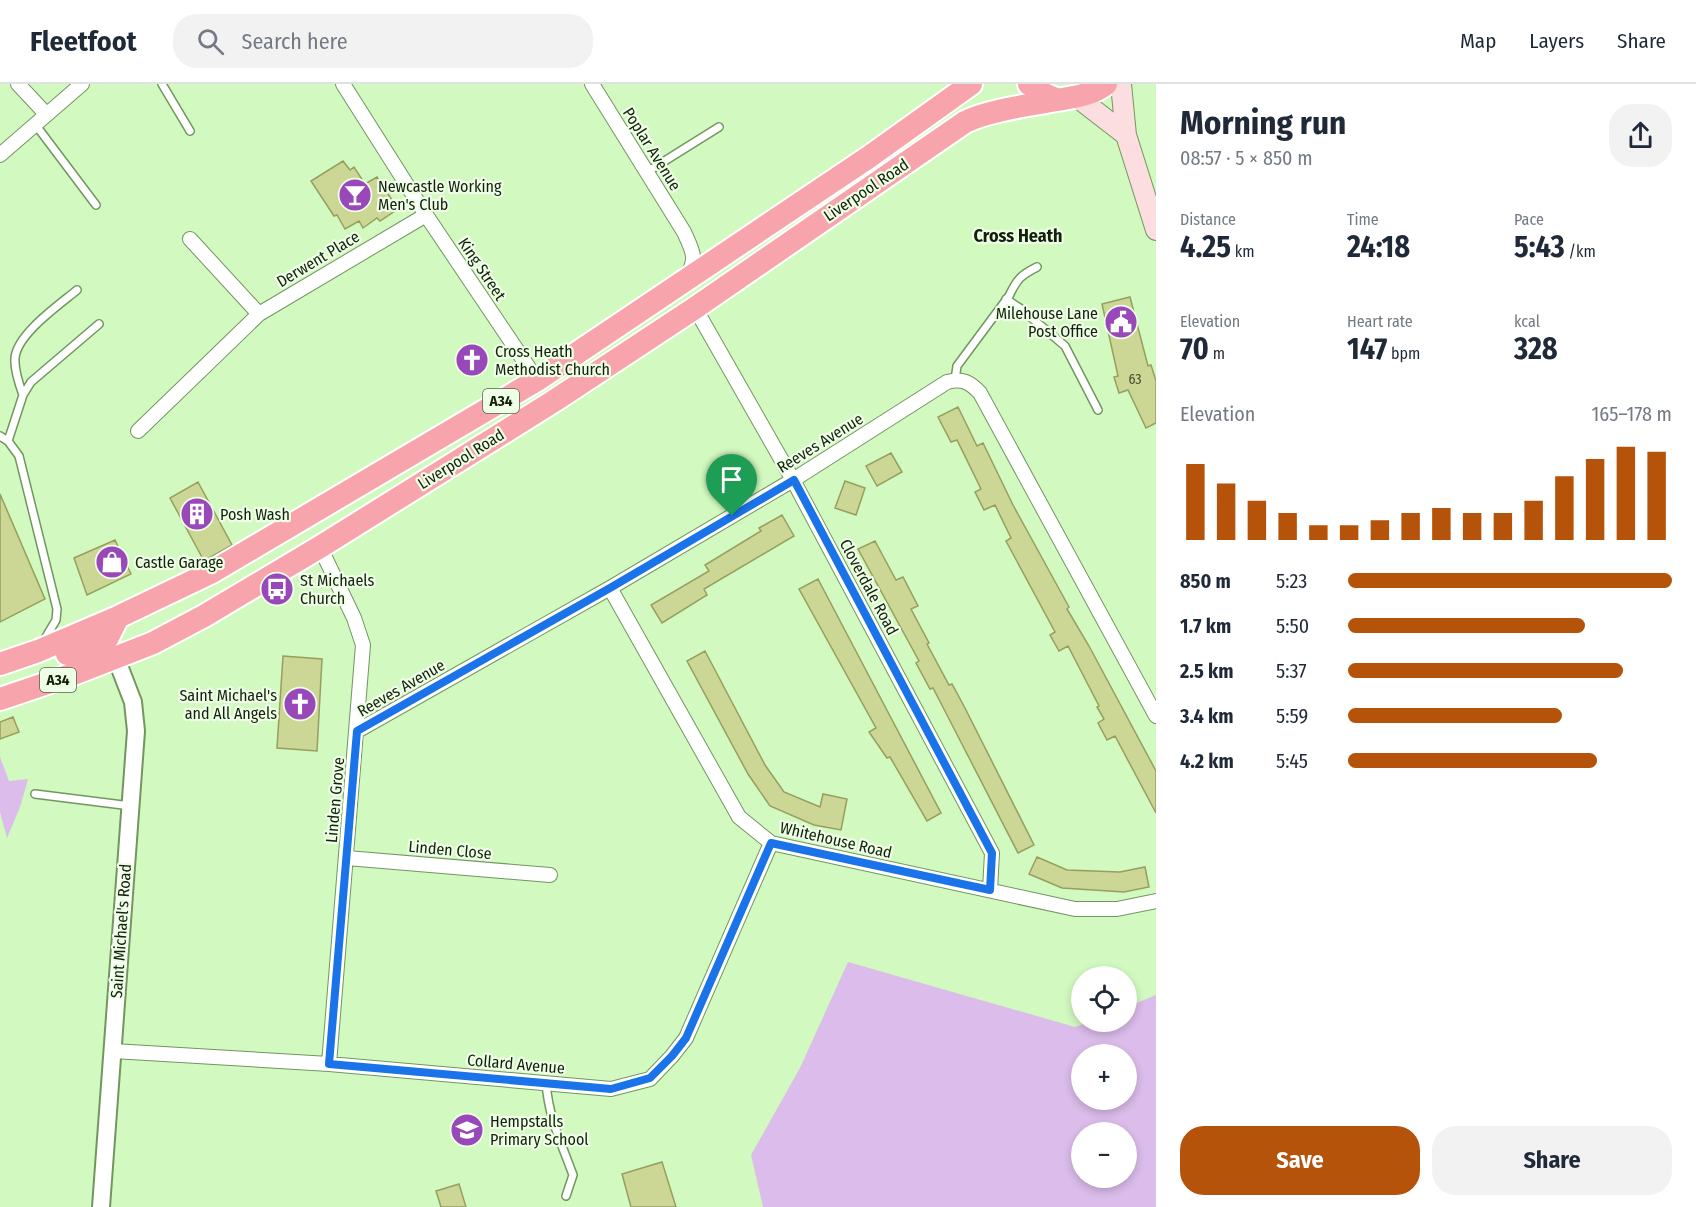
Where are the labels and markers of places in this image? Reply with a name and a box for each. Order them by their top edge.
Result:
bar icon: Newcastle Working Men's Club [337,177,373,213]
place label: Newcastle Working Men's Club [378,177,502,214]
place label: Milehouse Lane Post Office [996,304,1098,341]
public building icon: Milehouse Lane Post Office [1103,304,1139,340]
church icon: Cross Heath Methodist Church [454,342,490,378]
place label: Cross Heath Methodist Church [495,342,610,379]
pin [706,454,757,516]
building icon: Posh Wash [179,496,215,532]
place label: Posh Wash [220,505,290,524]
shop icon: Castle Garage [94,544,130,580]
place label: Castle Garage [135,553,223,572]
bus stop icon: St Michaels Church [259,571,295,607]
place label: St Michaels Church [300,571,375,608]
place label: Saint Michael's and All Angels [179,686,277,723]
church icon: Saint Michael's and All Angels [282,686,318,722]
school or university icon: Hempstalls Primary School [449,1112,485,1148]
place label: Hempstalls Primary School [490,1112,589,1149]

